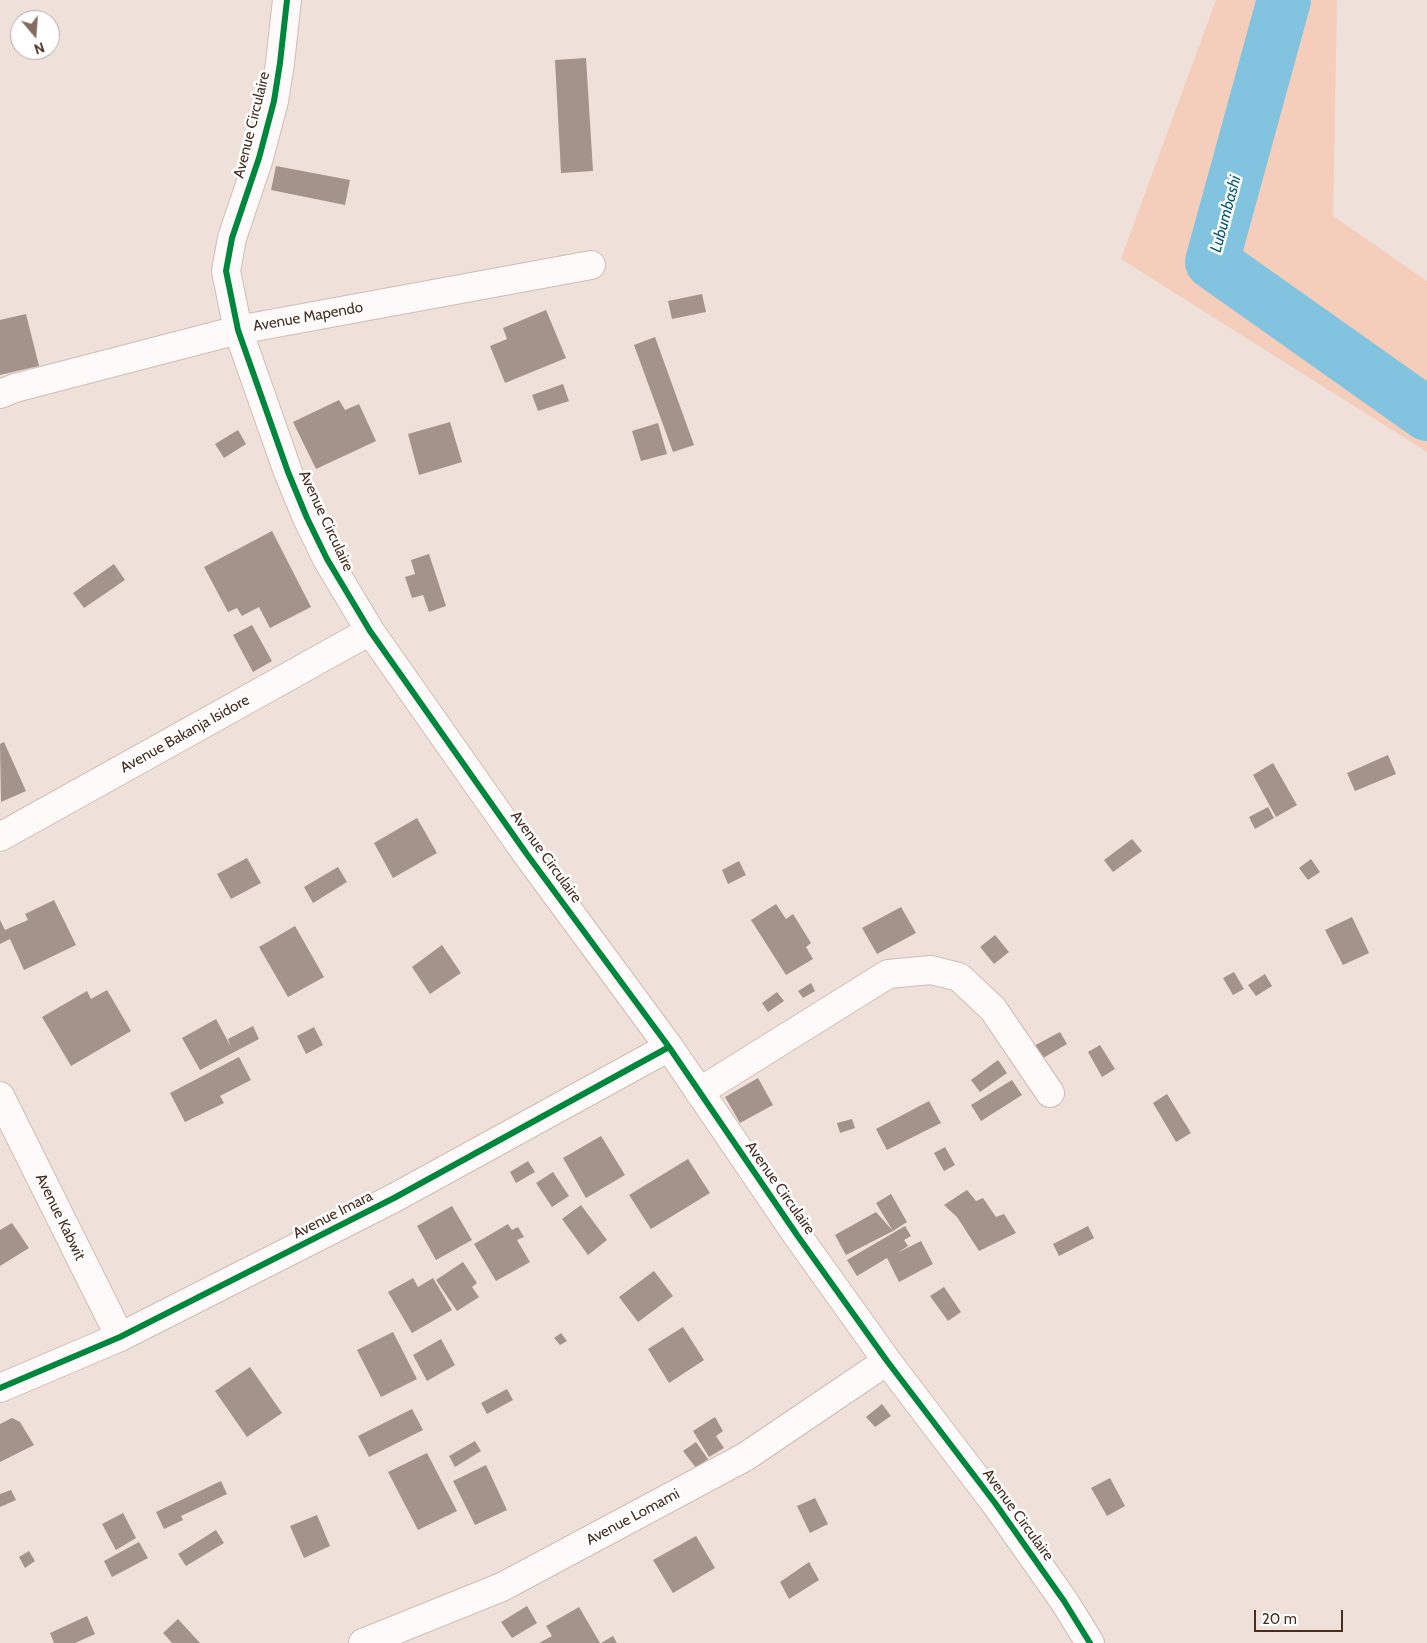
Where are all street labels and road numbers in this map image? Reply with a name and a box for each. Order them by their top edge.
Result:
street label: Avenue Circulaire [230,70,274,180]
street label: Avenue Mapendo [252,298,364,336]
street label: Avenue Circulaire [295,468,357,574]
street label: Avenue Bakanja Isidore [117,691,253,777]
street label: Avenue Circulaire [507,808,585,906]
street label: Avenue Circulaire [741,1138,819,1238]
street label: Avenue Kabwit [31,1171,89,1263]
street label: Avenue Imara [290,1187,376,1243]
street label: Avenue Circulaire [979,1466,1057,1564]
street label: Avenue Lomami [583,1485,683,1549]

